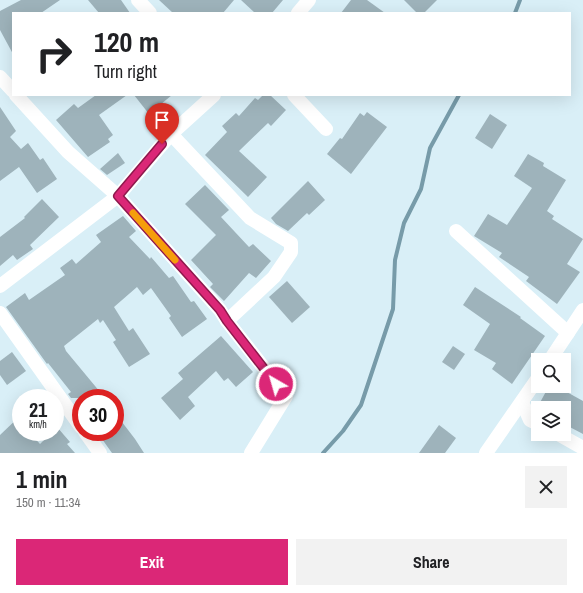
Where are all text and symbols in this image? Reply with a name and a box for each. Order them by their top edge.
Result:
text: 120 m [94,23,159,61]
icon: right [28,28,80,80]
text: Turn right [94,59,157,84]
pin [145,103,179,144]
icon: arrive [151,109,173,131]
map controls [531,353,571,441]
button: search [531,353,571,393]
position arrow [255,363,297,405]
speed limit sign: 30 [72,389,124,441]
text: 21 [29,396,47,423]
button: layers [531,401,571,441]
text: km/h [29,418,47,431]
text: 1 min [16,463,67,495]
button: close [525,466,567,508]
text: 150 m · 11:34 [16,494,80,511]
button: Exit [16,539,288,585]
button: Share [296,539,567,585]

